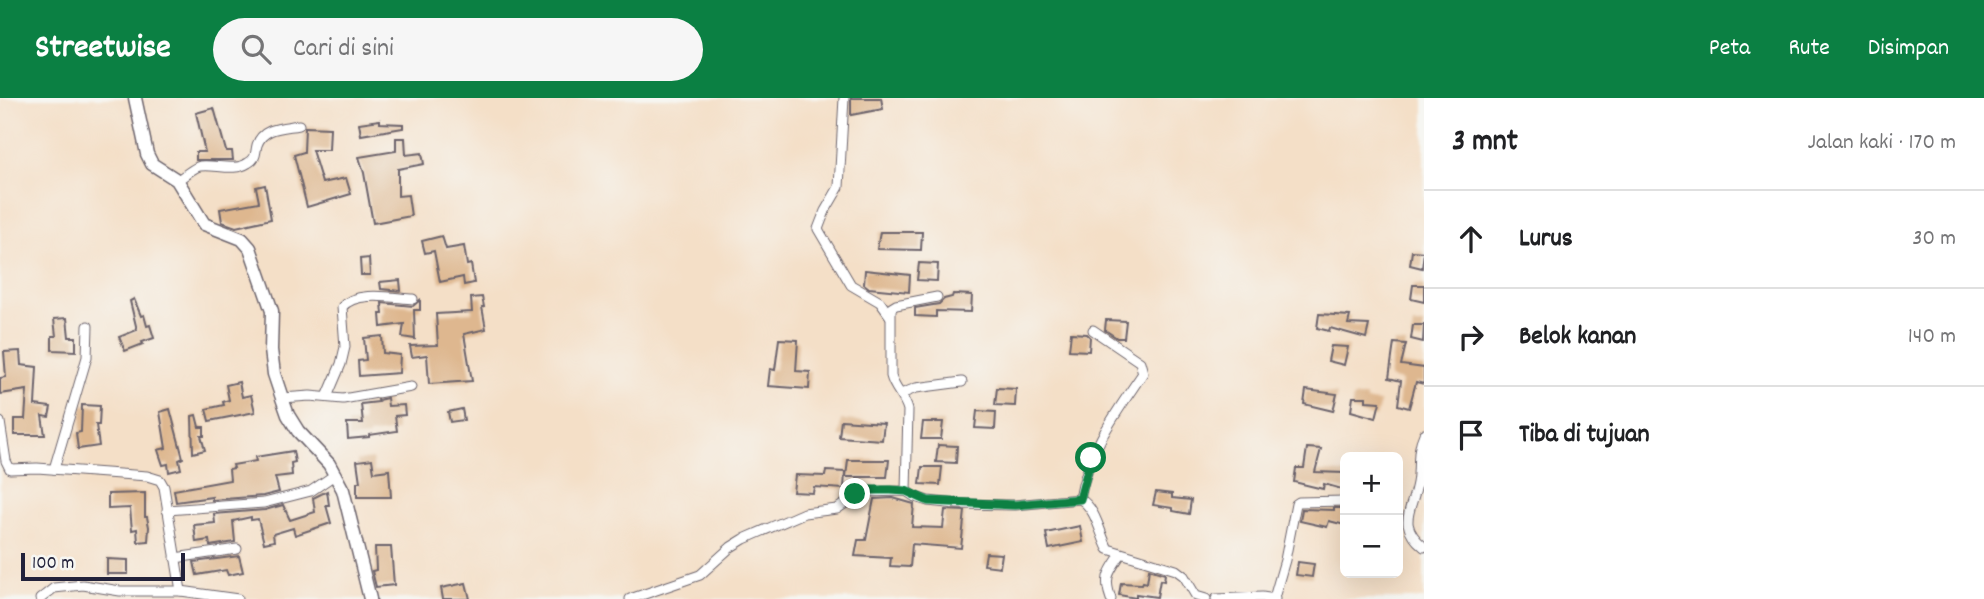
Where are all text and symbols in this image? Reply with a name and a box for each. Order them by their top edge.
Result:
search box [213,18,703,81]
text: Streetwise [35,26,171,73]
icon: search [237,30,275,68]
text: Cari di sini [293,31,394,68]
text: Peta [1709,32,1750,66]
text: Rute [1788,32,1830,66]
text: Disimpan [1868,32,1949,66]
text: 3 mnt [1452,122,1518,165]
text: Jalan kaki · 170 m [1808,127,1956,160]
icon: ahead [1452,220,1490,258]
text: Lurus [1519,221,1573,258]
text: 30 m [1912,223,1956,256]
icon: right [1452,318,1490,356]
text: Belok kanan [1519,319,1636,356]
text: 140 m [1908,321,1956,354]
icon: arrive [1452,416,1490,454]
text: Tiba di tujuan [1519,417,1650,454]
route start [1075,442,1106,473]
map controls [1340,452,1403,578]
button: + [1340,452,1403,515]
route end [839,478,870,509]
button: − [1340,515,1403,578]
scale bar [21,550,186,582]
text: 100 m [32,551,74,578]

